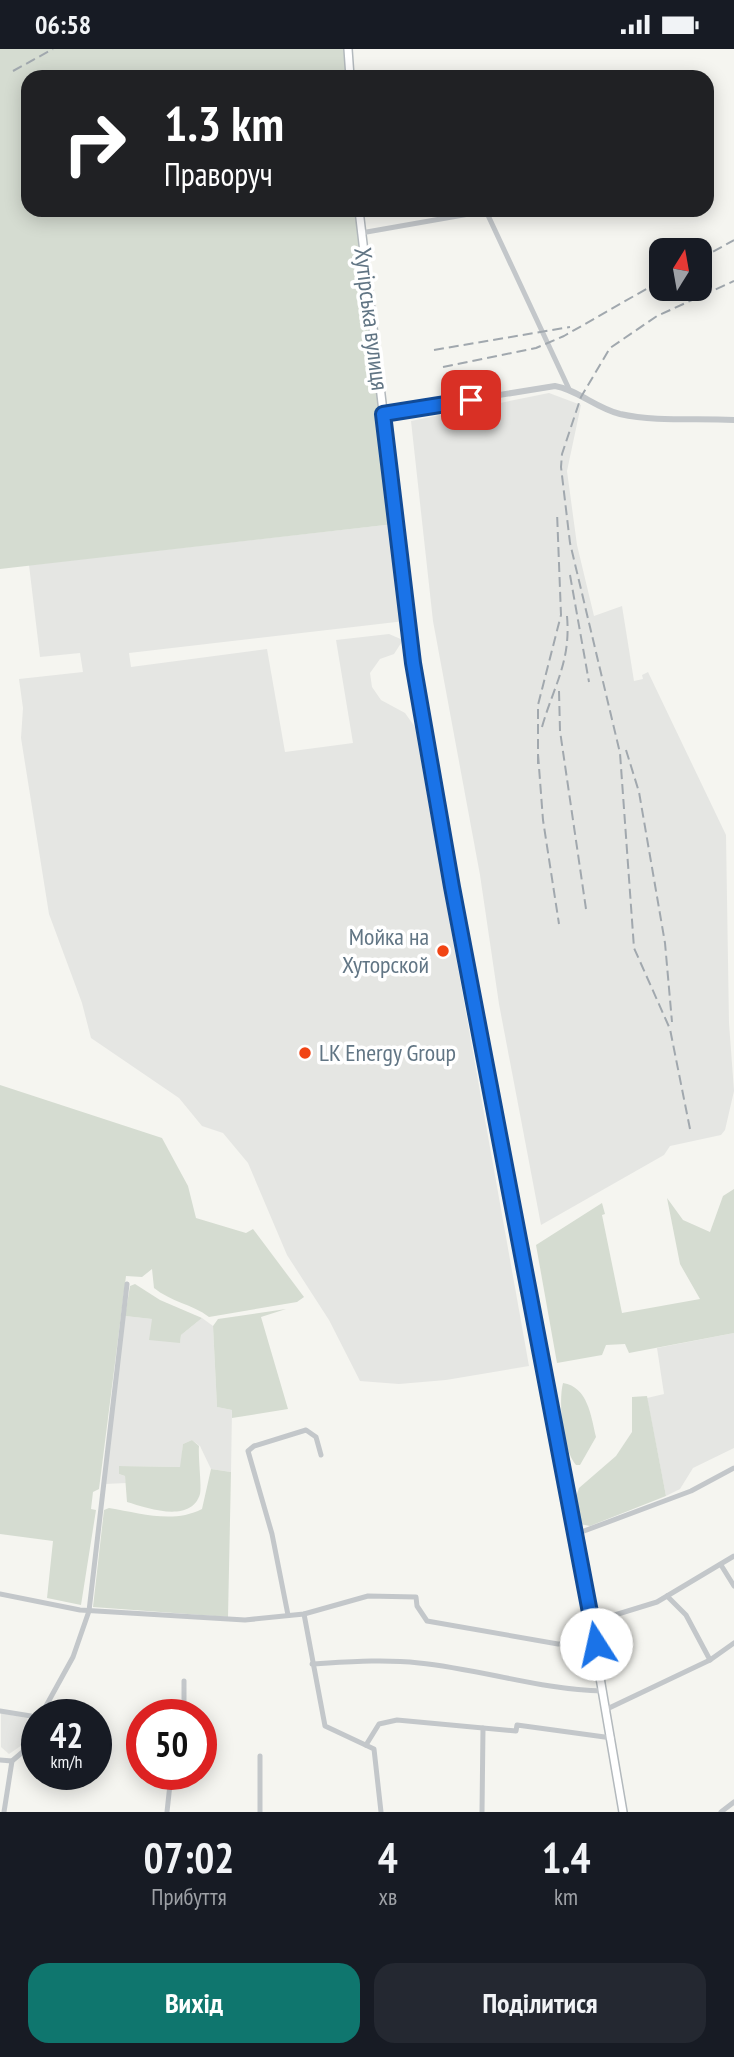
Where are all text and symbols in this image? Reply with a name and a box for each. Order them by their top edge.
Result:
text: 06:58 [35,8,91,41]
text: 1.3 km [164,91,284,155]
icon: right [49,98,140,189]
text: Праворуч [164,153,273,195]
north arrow [649,238,712,301]
map controls [649,238,712,301]
street label: Хутірська вулиця [347,246,396,392]
pin [441,370,501,430]
icon: arrive [452,381,490,419]
place label: Мойка на Хуторской [342,921,429,980]
marker: Мойка на Хуторской [435,943,451,959]
place label: LK Energy Group [319,1037,456,1068]
marker: LK Energy Group [297,1045,313,1061]
position arrow [559,1607,633,1681]
speed limit sign: 50 [126,1699,217,1790]
text: 42 [50,1712,83,1758]
text: km/h [51,1750,82,1773]
text: 07:02 [144,1830,234,1885]
text: 4 [378,1830,398,1885]
text: 1.4 [541,1830,591,1885]
text: Прибуття [151,1882,227,1911]
text: хв [379,1882,397,1911]
text: km [554,1882,578,1911]
button: Вихід [28,1963,360,2043]
button: Поділитися [374,1963,706,2043]

